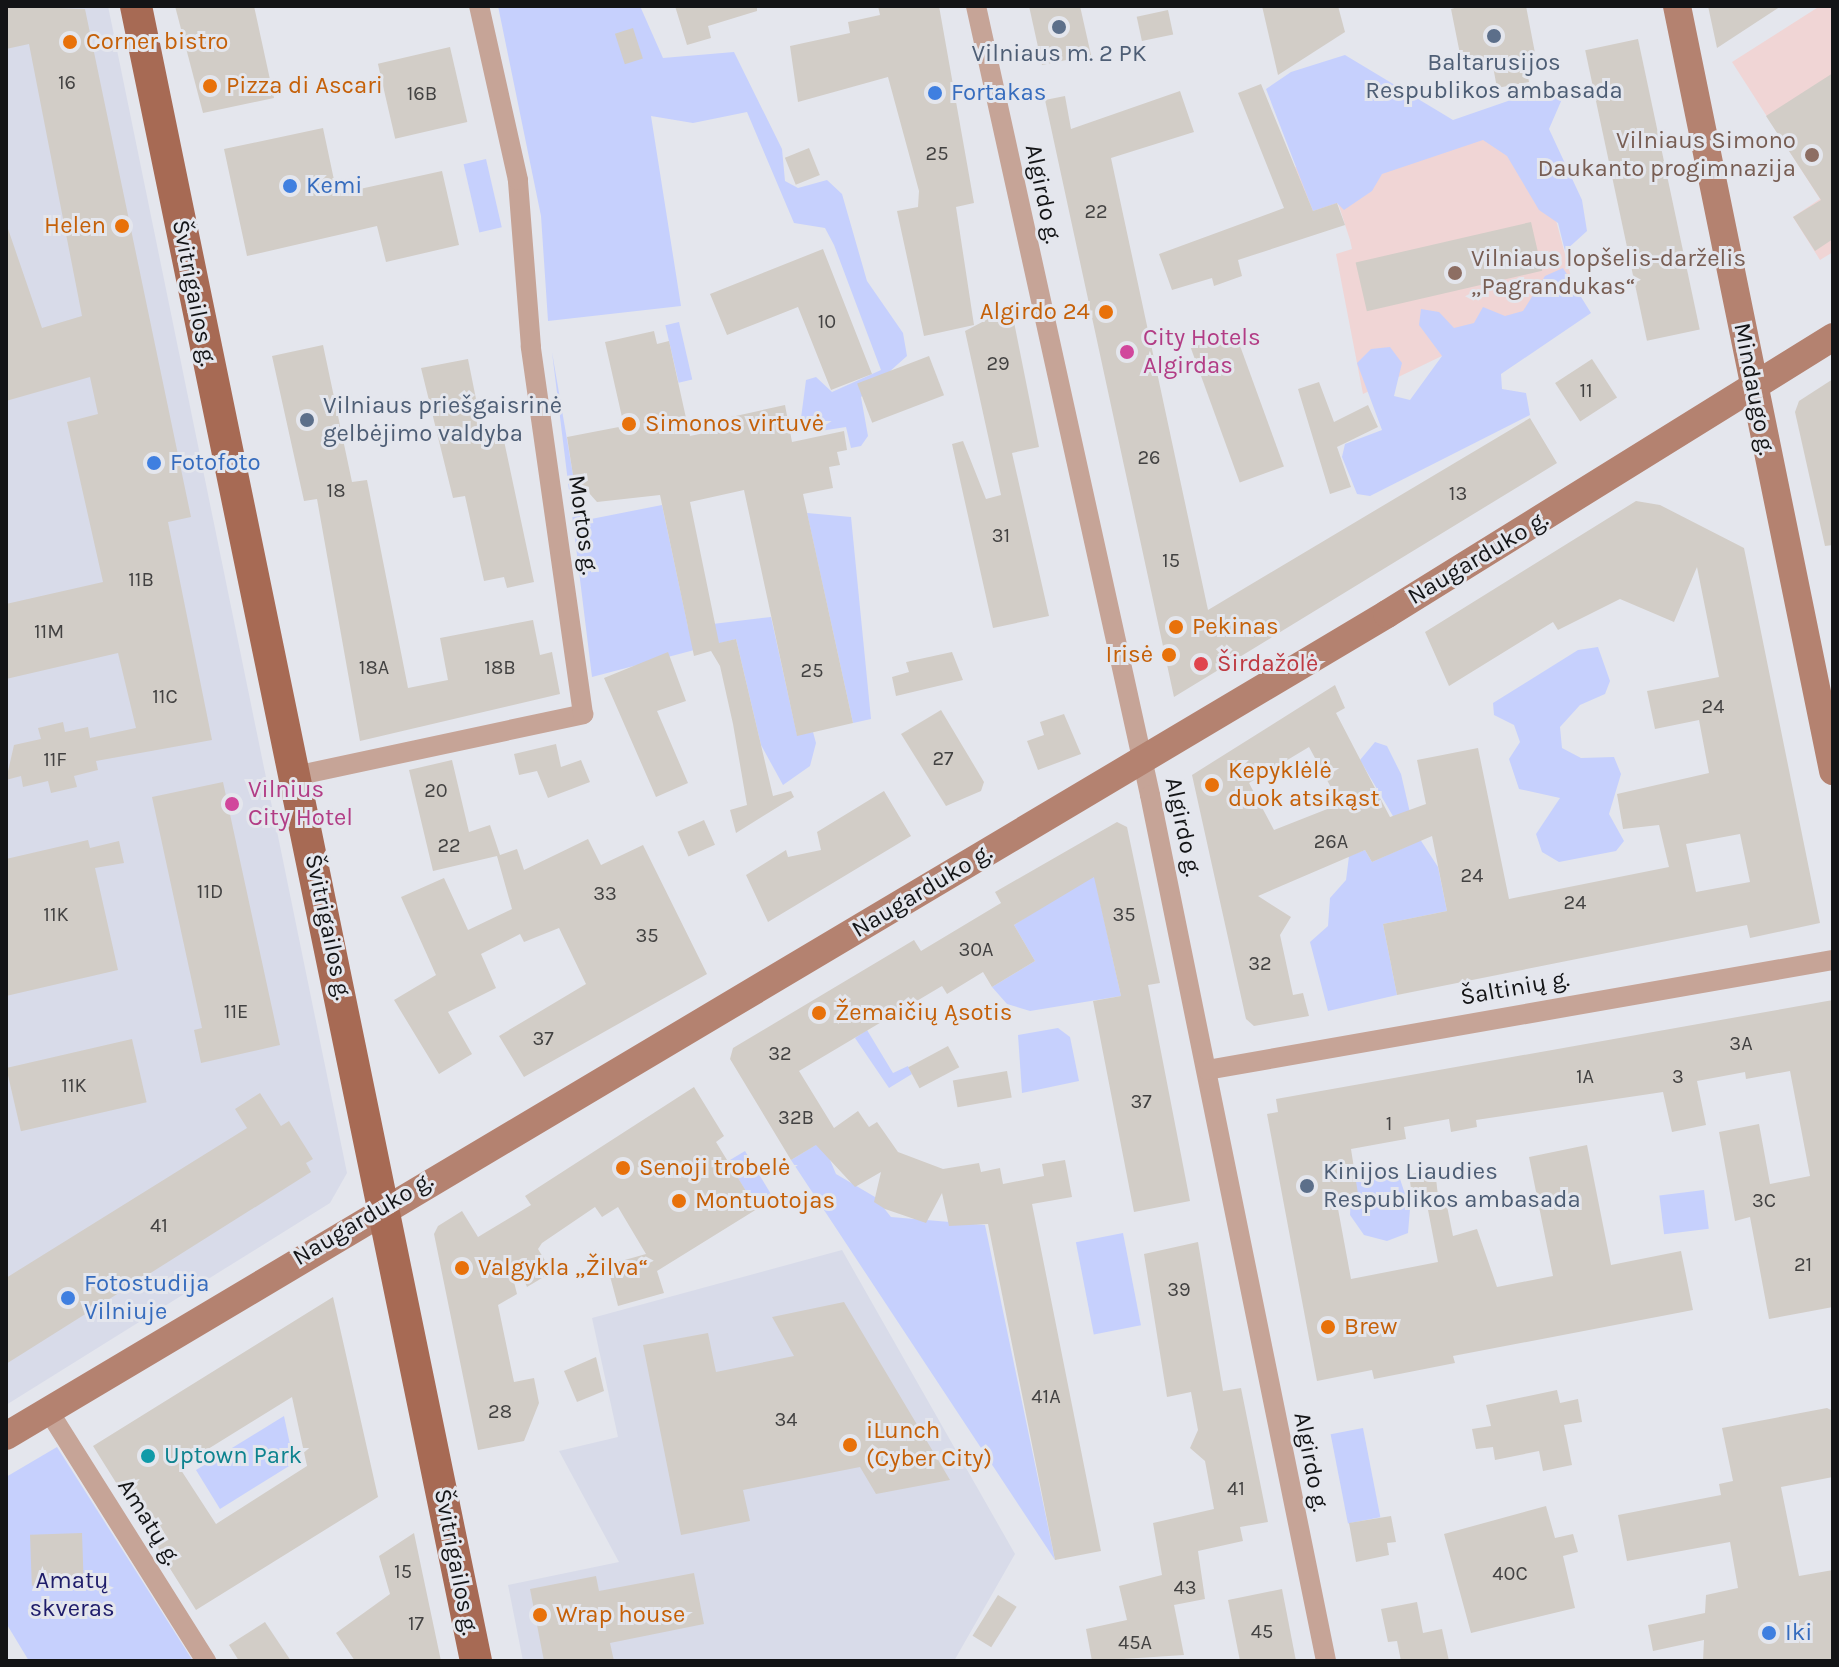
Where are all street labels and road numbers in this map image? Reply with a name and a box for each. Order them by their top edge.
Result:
street label: Algirdo g. [1018,142,1068,246]
street label: Švitrigailos g. [166,217,222,369]
street label: Mindaugo g. [1727,320,1781,458]
street label: Mortos g. [562,473,604,577]
street label: Naugarduko g. [1403,505,1553,611]
street label: Algirdo g. [1158,775,1208,879]
street label: Naugarduko g. [847,838,997,944]
street label: Švitrigailos g. [298,851,358,1003]
street label: Šaltinių g. [1458,964,1572,1012]
street label: Naugarduko g. [288,1166,438,1272]
street label: Algirdo g. [1287,1410,1335,1514]
street label: Amatų g. [111,1473,187,1571]
street label: Švitrigailos g. [428,1486,484,1638]

